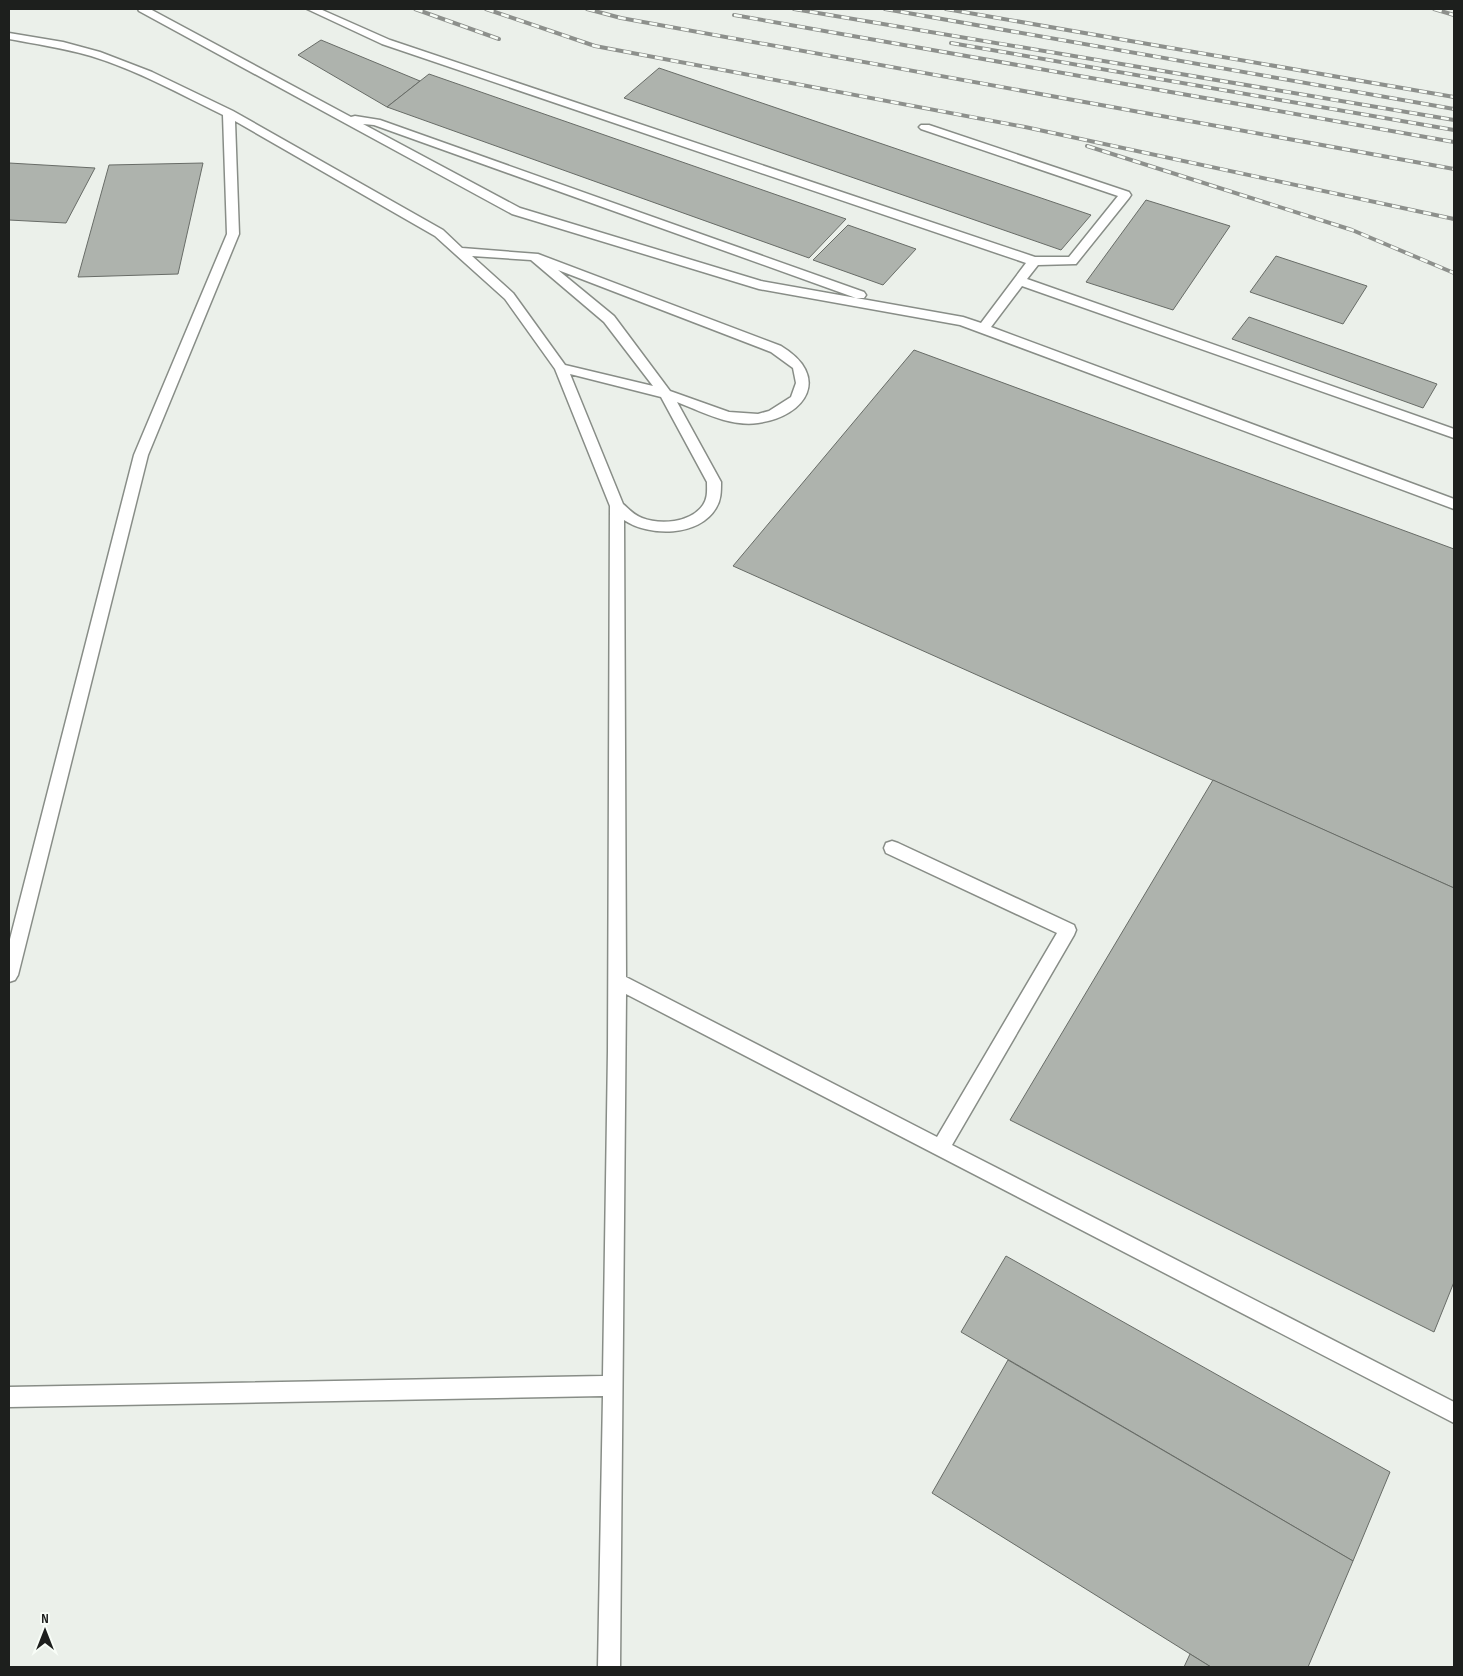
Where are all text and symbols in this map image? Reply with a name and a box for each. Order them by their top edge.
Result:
north arrow [20,1606,70,1656]
text: N [41,1610,49,1627]

